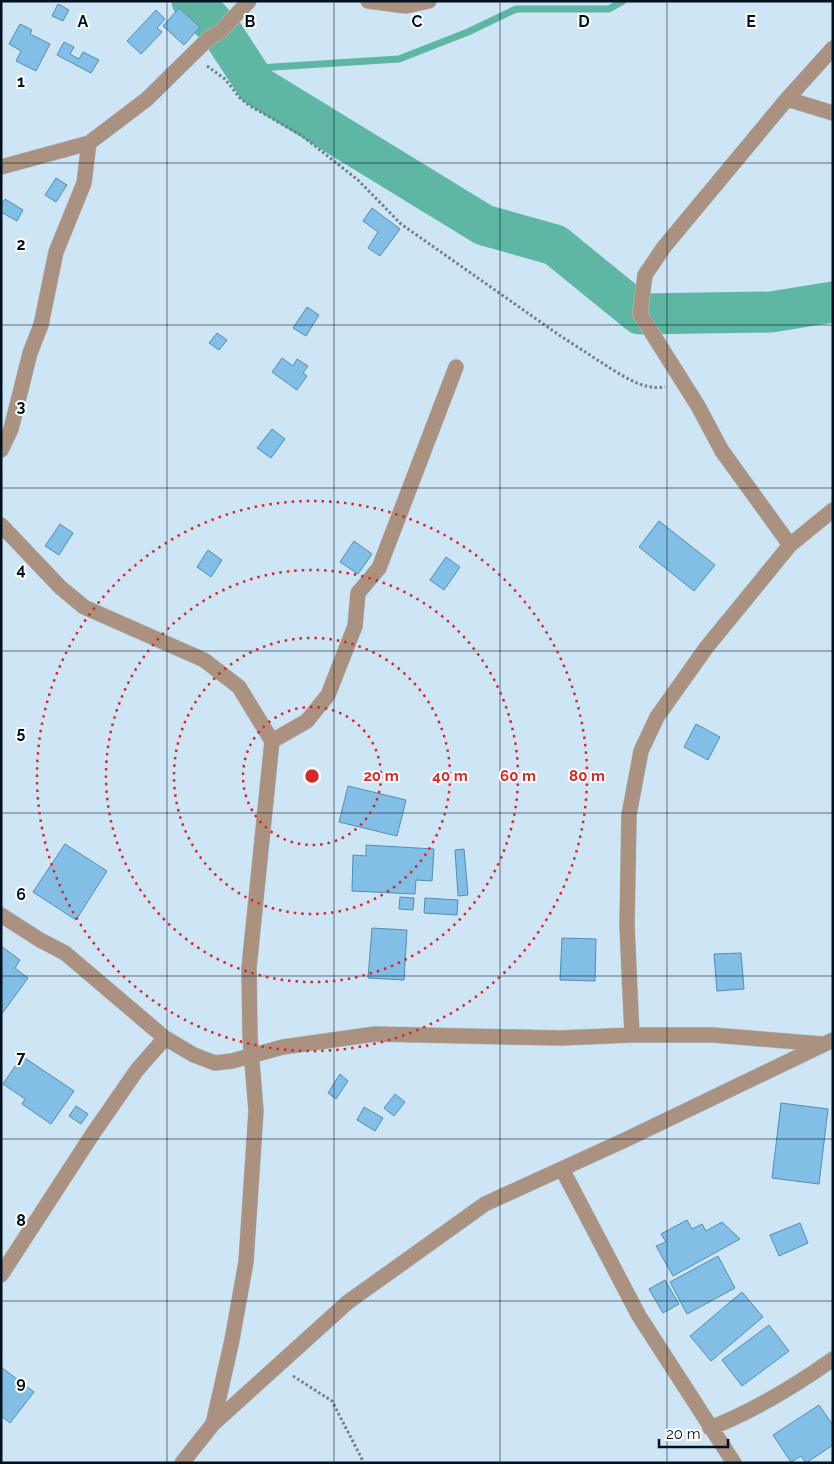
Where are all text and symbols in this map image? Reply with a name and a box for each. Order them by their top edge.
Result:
text: A [78,12,89,31]
text: B [245,12,256,31]
text: C [412,12,423,31]
text: D [578,12,590,31]
text: E [746,12,756,31]
text: 1 [17,72,25,91]
text: 2 [16,235,26,254]
text: 3 [17,397,26,416]
text: 4 [16,560,26,579]
text: 5 [17,723,26,742]
centre of rings [303,767,321,785]
text: 20 m [363,767,399,785]
text: 40 m [432,767,468,785]
text: 60 m [500,767,536,785]
text: 80 m [569,767,605,785]
text: 6 [16,885,26,904]
text: 7 [17,1048,26,1067]
text: 8 [16,1211,26,1230]
text: 9 [16,1373,26,1392]
scale bar [659,1416,728,1448]
text: 20 m [666,1425,701,1443]

